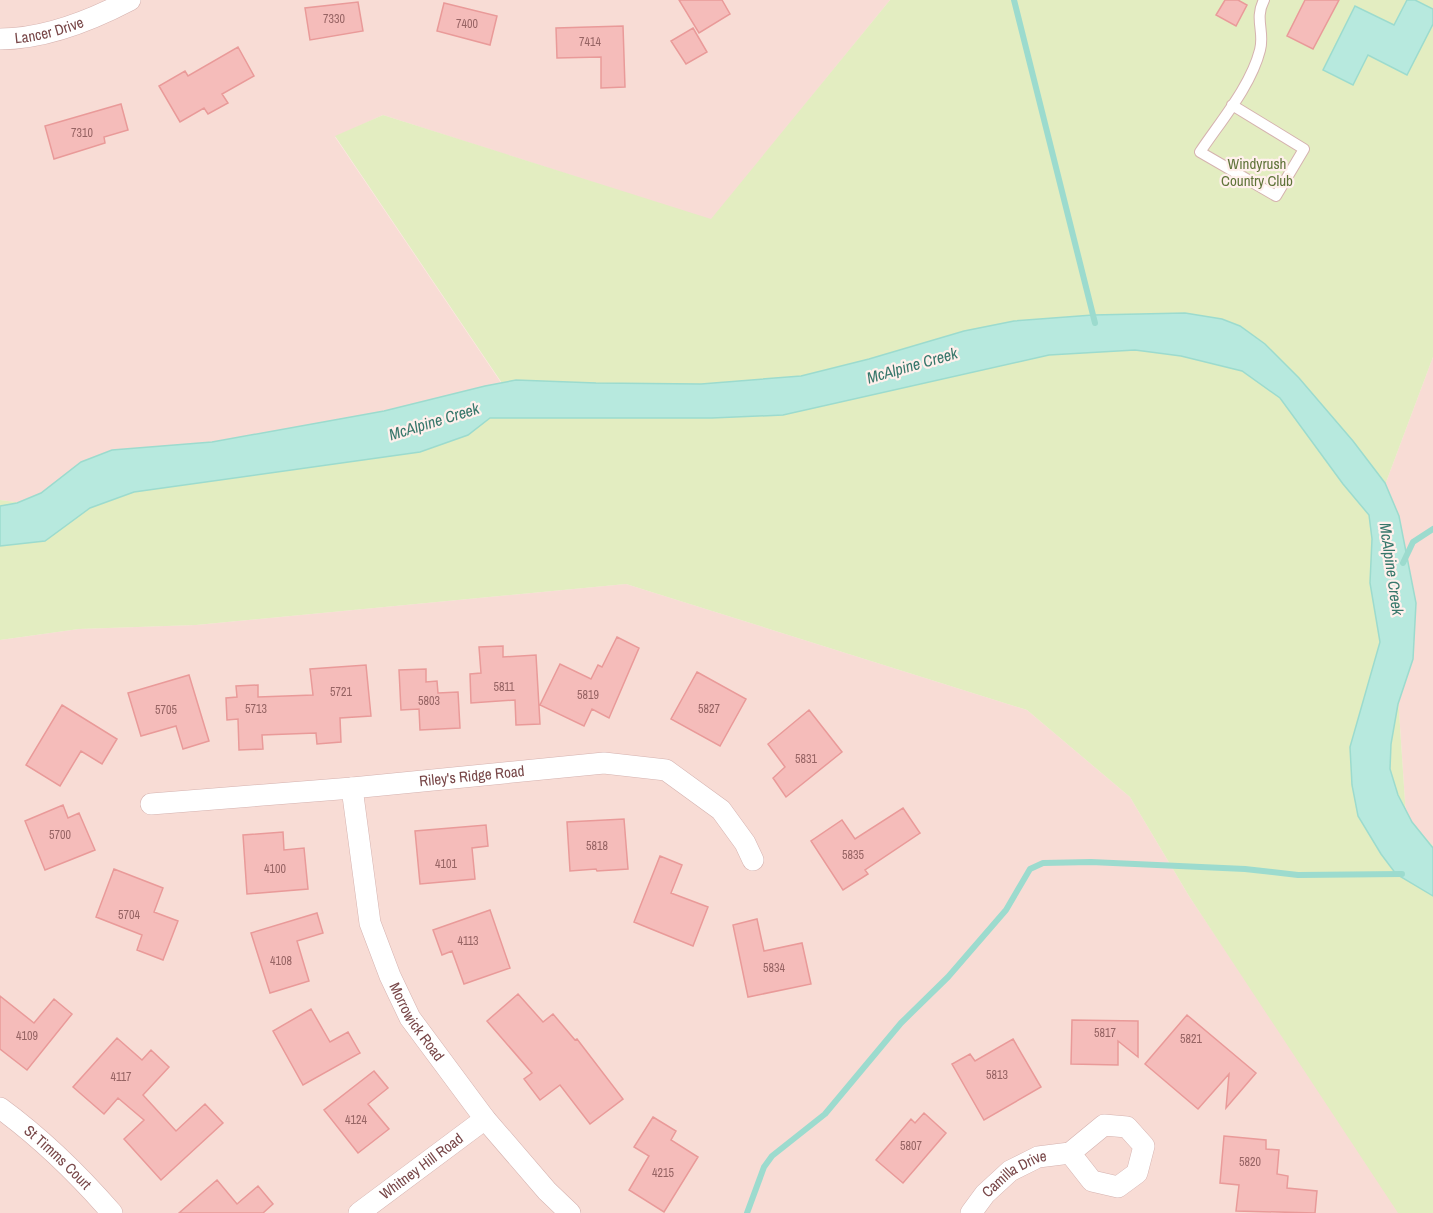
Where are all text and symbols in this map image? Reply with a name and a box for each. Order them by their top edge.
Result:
street label: Lancer Drive [14,11,87,48]
house number: 7330 [323,11,345,27]
house number: 7400 [456,16,478,32]
house number: 7414 [579,34,601,50]
house number: 7310 [71,125,93,141]
park label: Windyrush Country Club [1221,153,1293,191]
water label: McAlpine Creek [864,341,960,388]
water label: McAlpine Creek [386,397,482,445]
water label: McAlpine Creek [1375,521,1409,617]
house number: 5811 [493,679,515,695]
house number: 5721 [330,684,352,700]
house number: 5819 [577,687,599,703]
house number: 5803 [418,693,440,709]
house number: 5713 [245,701,267,717]
house number: 5827 [698,701,720,717]
house number: 5705 [155,702,177,718]
house number: 5831 [795,751,817,767]
street label: Riley's Ridge Road [418,760,525,791]
house number: 5700 [49,827,71,843]
house number: 5818 [586,838,608,854]
house number: 5835 [842,847,864,863]
house number: 4101 [435,856,457,872]
house number: 4100 [264,861,286,877]
house number: 5704 [118,907,140,923]
house number: 4113 [457,933,479,949]
house number: 4108 [270,953,292,969]
house number: 5834 [763,960,785,976]
street label: Morrowick Road [385,979,450,1065]
house number: 5817 [1094,1025,1116,1041]
house number: 4109 [16,1028,38,1044]
house number: 5821 [1180,1031,1202,1047]
house number: 5813 [986,1067,1008,1083]
house number: 4117 [110,1069,132,1085]
house number: 4124 [345,1112,367,1128]
street label: St Timms Court [20,1120,97,1194]
street label: Whitney Hill Road [375,1128,467,1204]
house number: 5807 [900,1138,922,1154]
street label: Camilla Drive [977,1145,1048,1202]
house number: 5820 [1239,1154,1261,1170]
house number: 4215 [652,1165,674,1181]

